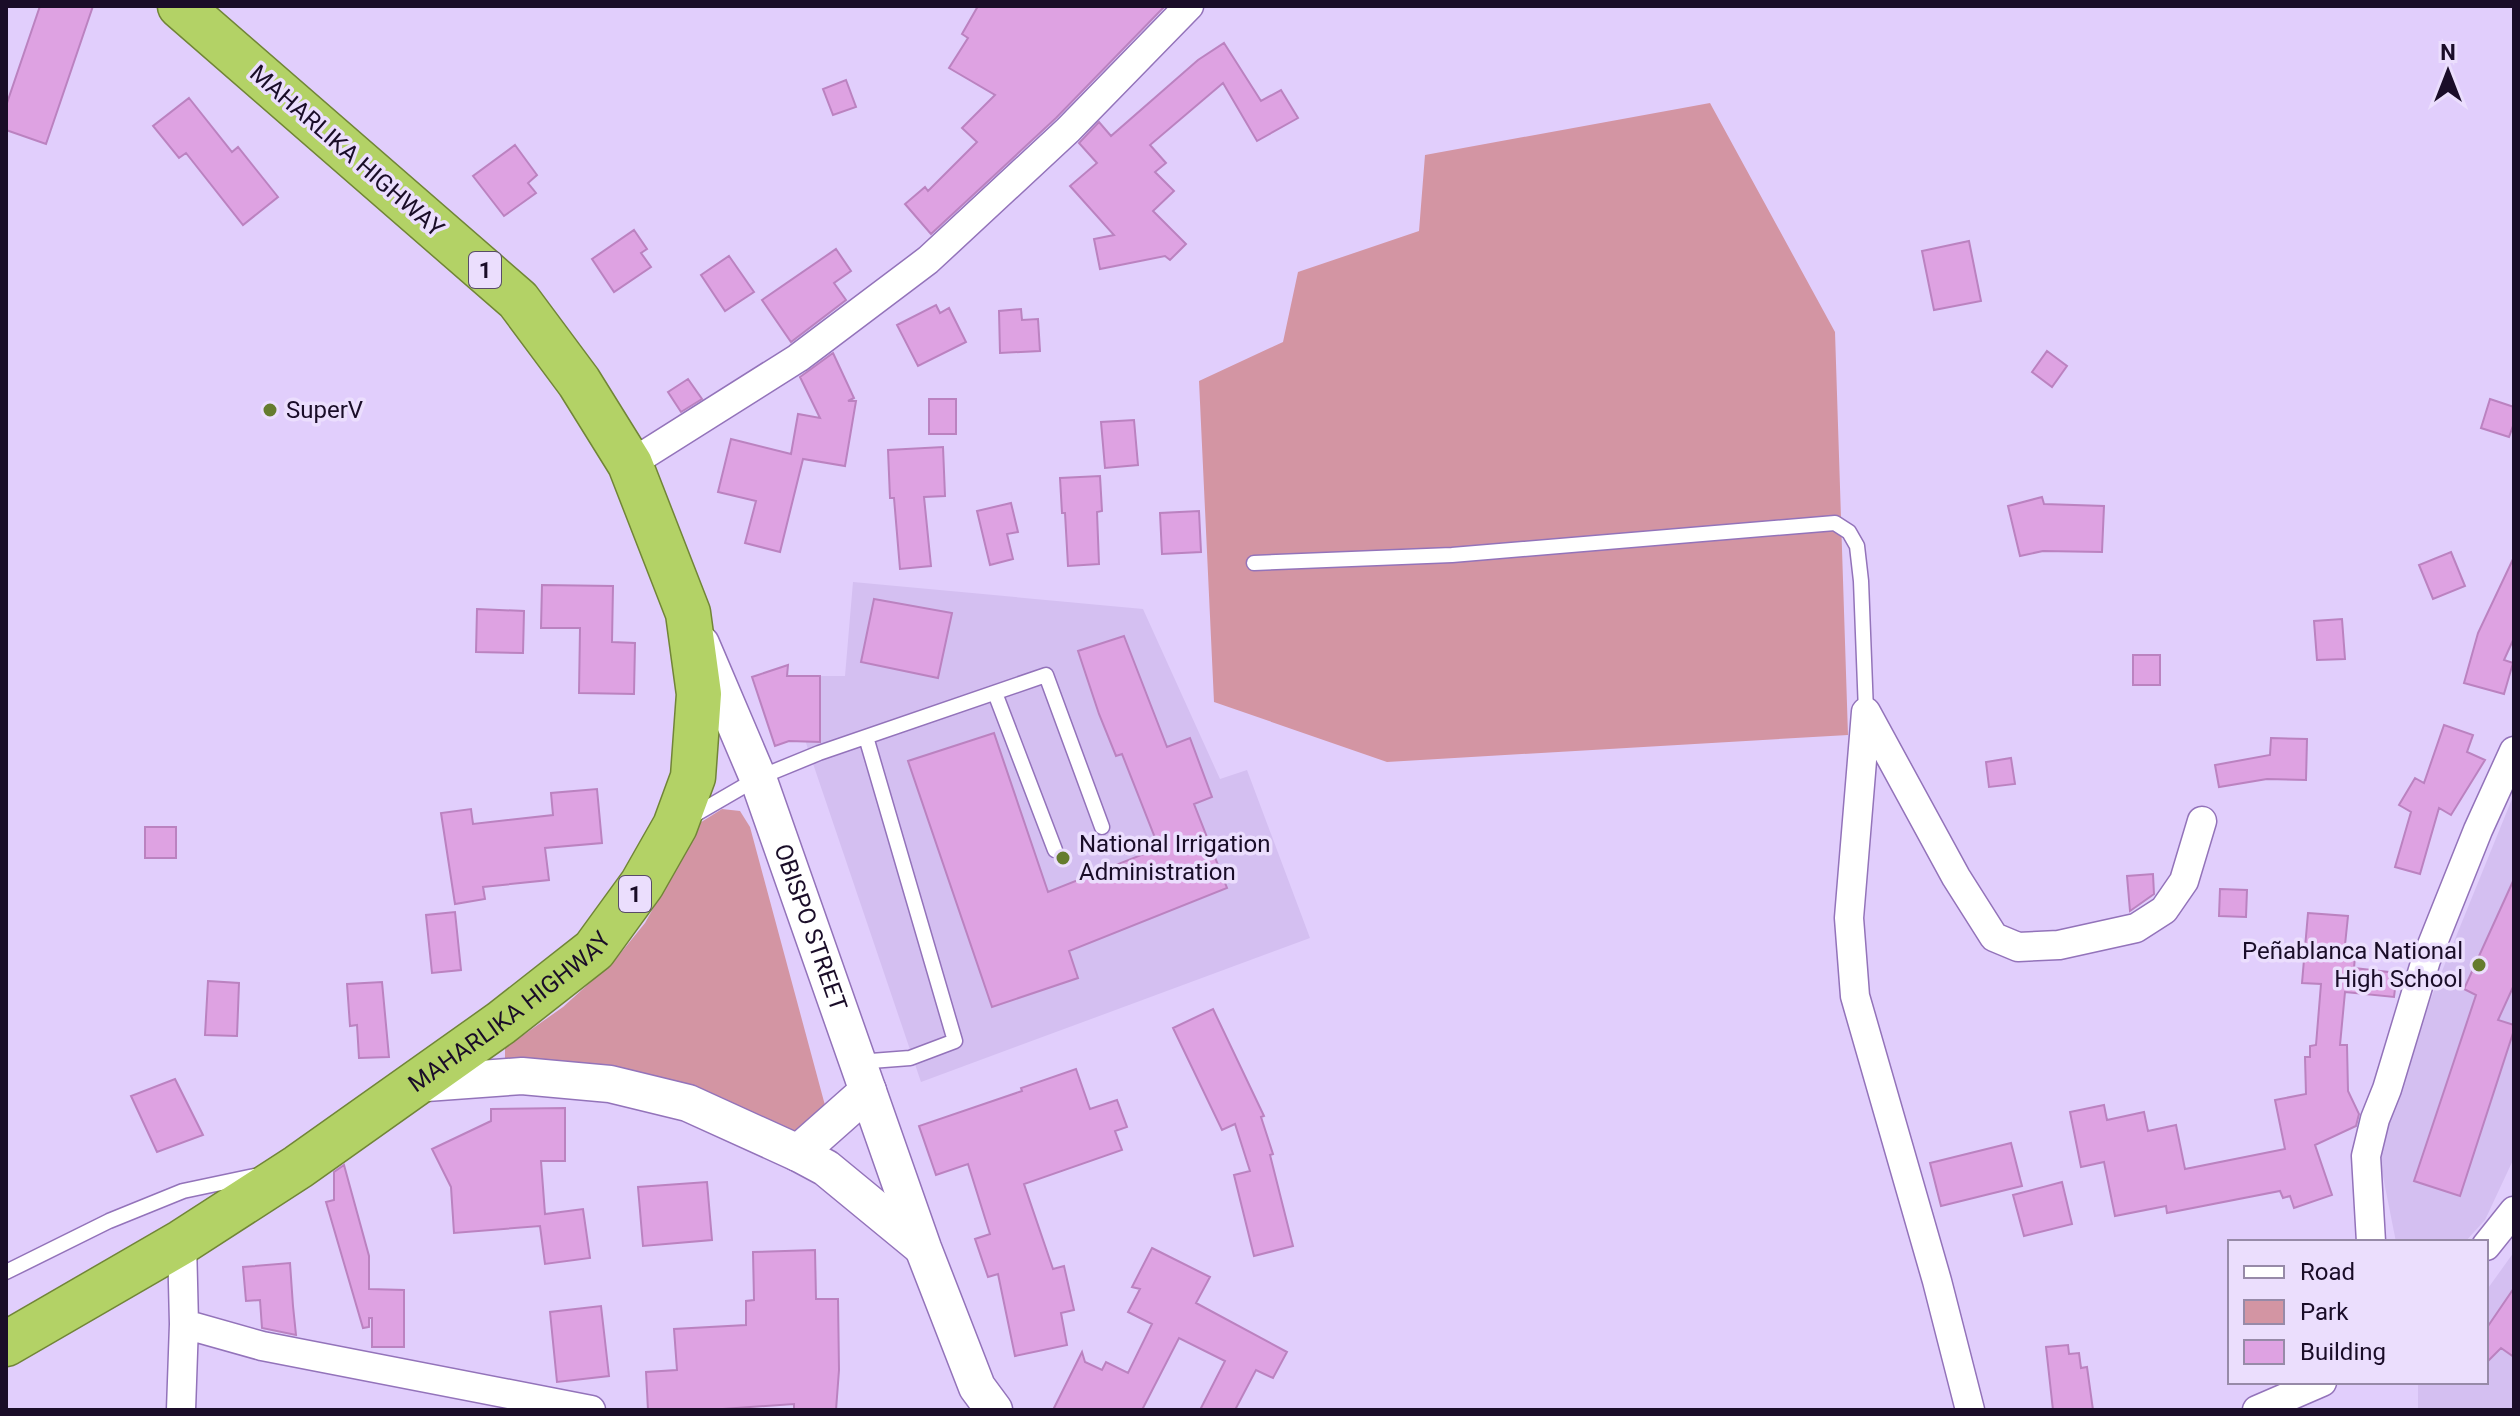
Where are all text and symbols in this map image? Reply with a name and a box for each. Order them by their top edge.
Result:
north arrow [2408,32,2488,112]
text: N [2440,40,2456,65]
street label: MAHARLIKA HIGHWAY [244,59,450,243]
road number: 1 [469,252,501,288]
place label: SuperV [286,396,363,424]
marker: SuperV [261,401,279,419]
place label: National Irrigation Administration [1079,830,1270,886]
street label: OBISPO STREET [768,840,853,1015]
marker: National Irrigation Administration [1054,849,1072,867]
road number: 1 [619,876,651,912]
street label: MAHARLIKA HIGHWAY [403,926,617,1098]
place label: Peñablanca National High School [2242,937,2463,993]
marker: Peñablanca National High School [2470,956,2488,974]
legend [2228,1240,2488,1384]
text: Road [2300,1258,2355,1286]
text: Park [2300,1298,2349,1326]
text: Building [2300,1338,2386,1366]

